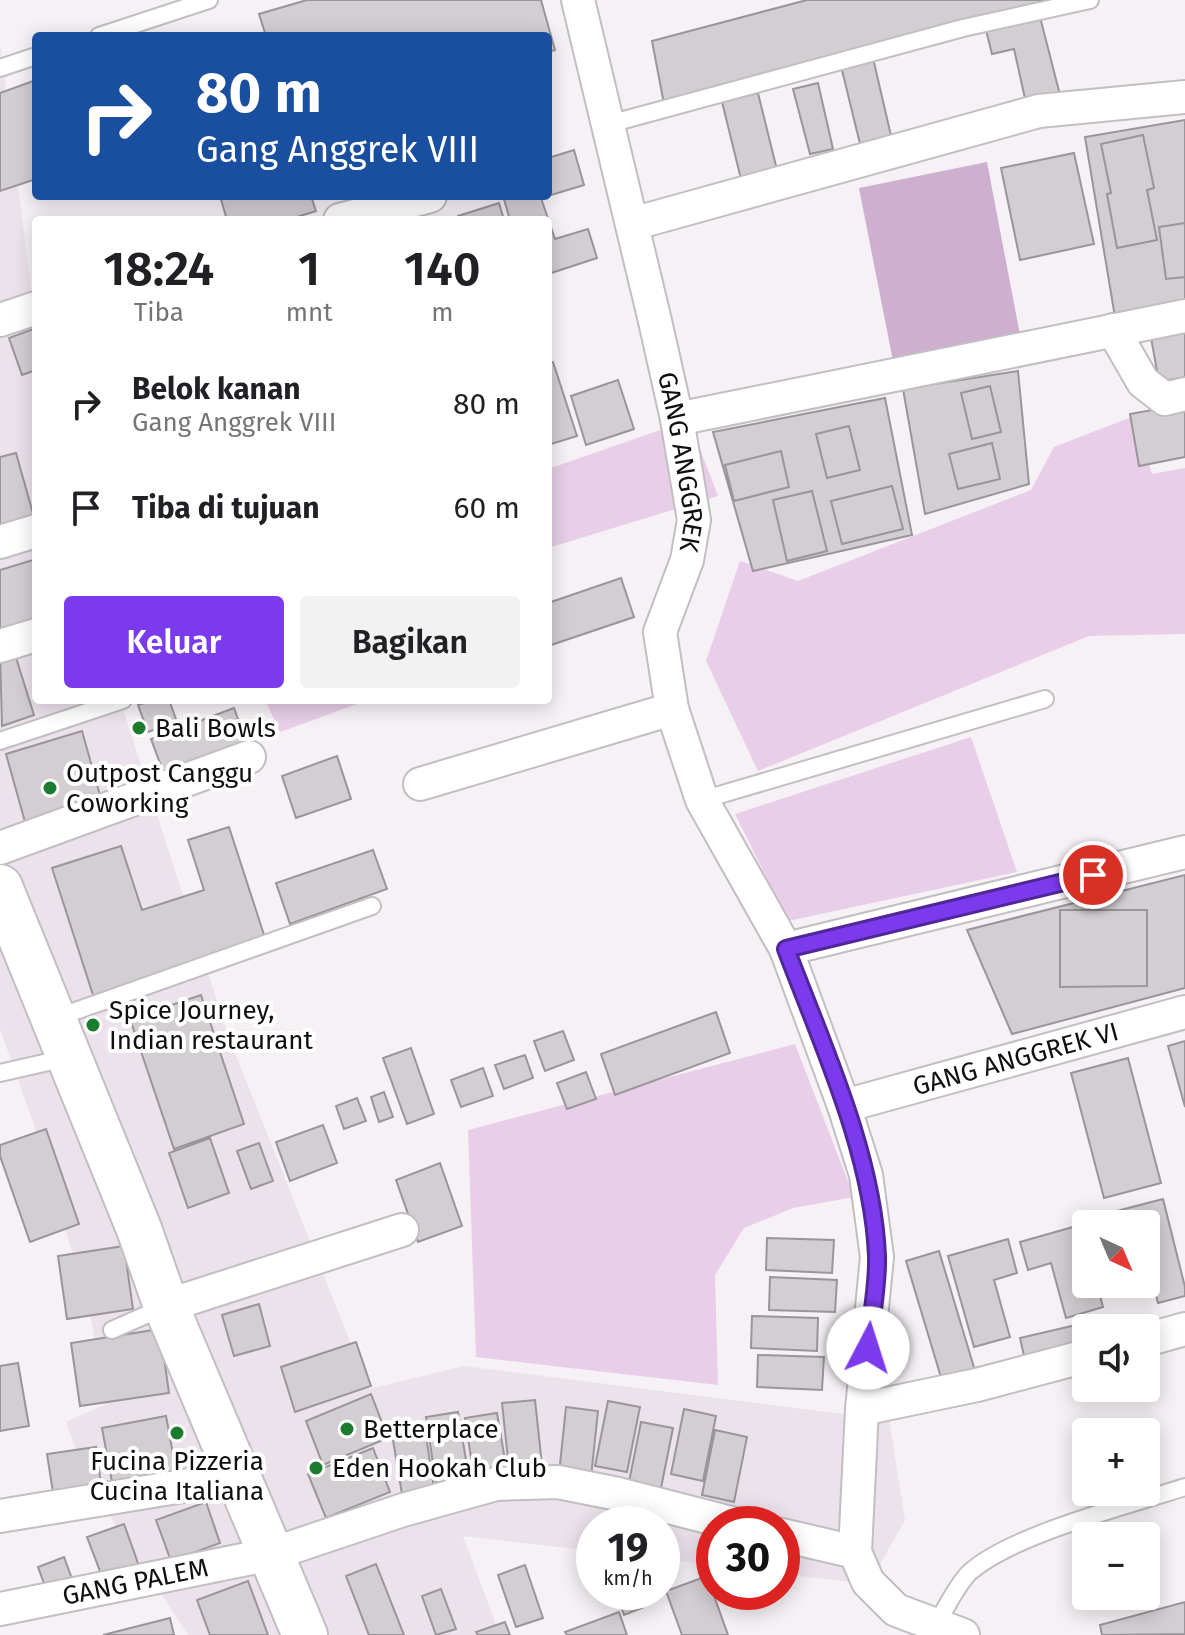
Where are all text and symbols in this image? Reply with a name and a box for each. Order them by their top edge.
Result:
text: 80 m [196,60,322,127]
icon: right [64,64,168,168]
text: Gang Anggrek VIII [196,128,479,172]
text: 18:24 [103,240,214,298]
text: 1 [298,240,320,298]
text: 140 [404,240,481,298]
text: Tiba [134,297,184,328]
text: mnt [286,297,333,328]
text: m [431,297,453,328]
street label: GANG ANGGREK [651,369,710,555]
text: Belok kanan [132,371,301,407]
icon: right [64,382,108,426]
text: 80 m [453,386,520,422]
text: Gang Anggrek VIII [132,407,336,438]
icon: arrive [64,486,108,530]
text: Tiba di tujuan [132,490,319,526]
text: 60 m [454,490,520,526]
button: Keluar [64,596,284,688]
button: Bagikan [300,596,520,688]
place label: Bali Bowls [155,713,276,744]
marker: Bali Bowls [130,719,148,737]
place label: Outpost Canggu Coworking [66,758,253,819]
marker: Outpost Canggu Coworking [41,779,59,797]
pin [1059,841,1127,909]
icon: arrive [1071,853,1115,897]
place label: Spice Journey, Indian restaurant [109,995,314,1056]
marker: Spice Journey, Indian restaurant [84,1016,102,1034]
street label: GANG ANGGREK VI [909,1016,1122,1102]
north arrow [1072,1210,1160,1298]
map controls [1072,1210,1160,1610]
position arrow [826,1306,910,1390]
button: sound [1072,1314,1160,1402]
place label: Betterplace [363,1414,499,1445]
button: + [1072,1418,1160,1506]
marker: Betterplace [338,1420,356,1438]
marker: Fucina Pizzeria Cucina Italiana [168,1424,186,1442]
place label: Fucina Pizzeria Cucina Italiana [90,1446,264,1507]
place label: Eden Hookah Club [332,1453,547,1484]
marker: Eden Hookah Club [307,1459,325,1477]
speed limit sign: 30 [696,1506,800,1610]
button: − [1072,1522,1160,1610]
text: 19 [608,1524,648,1572]
street label: GANG PALEM [60,1552,211,1612]
text: km/h [603,1566,653,1590]

